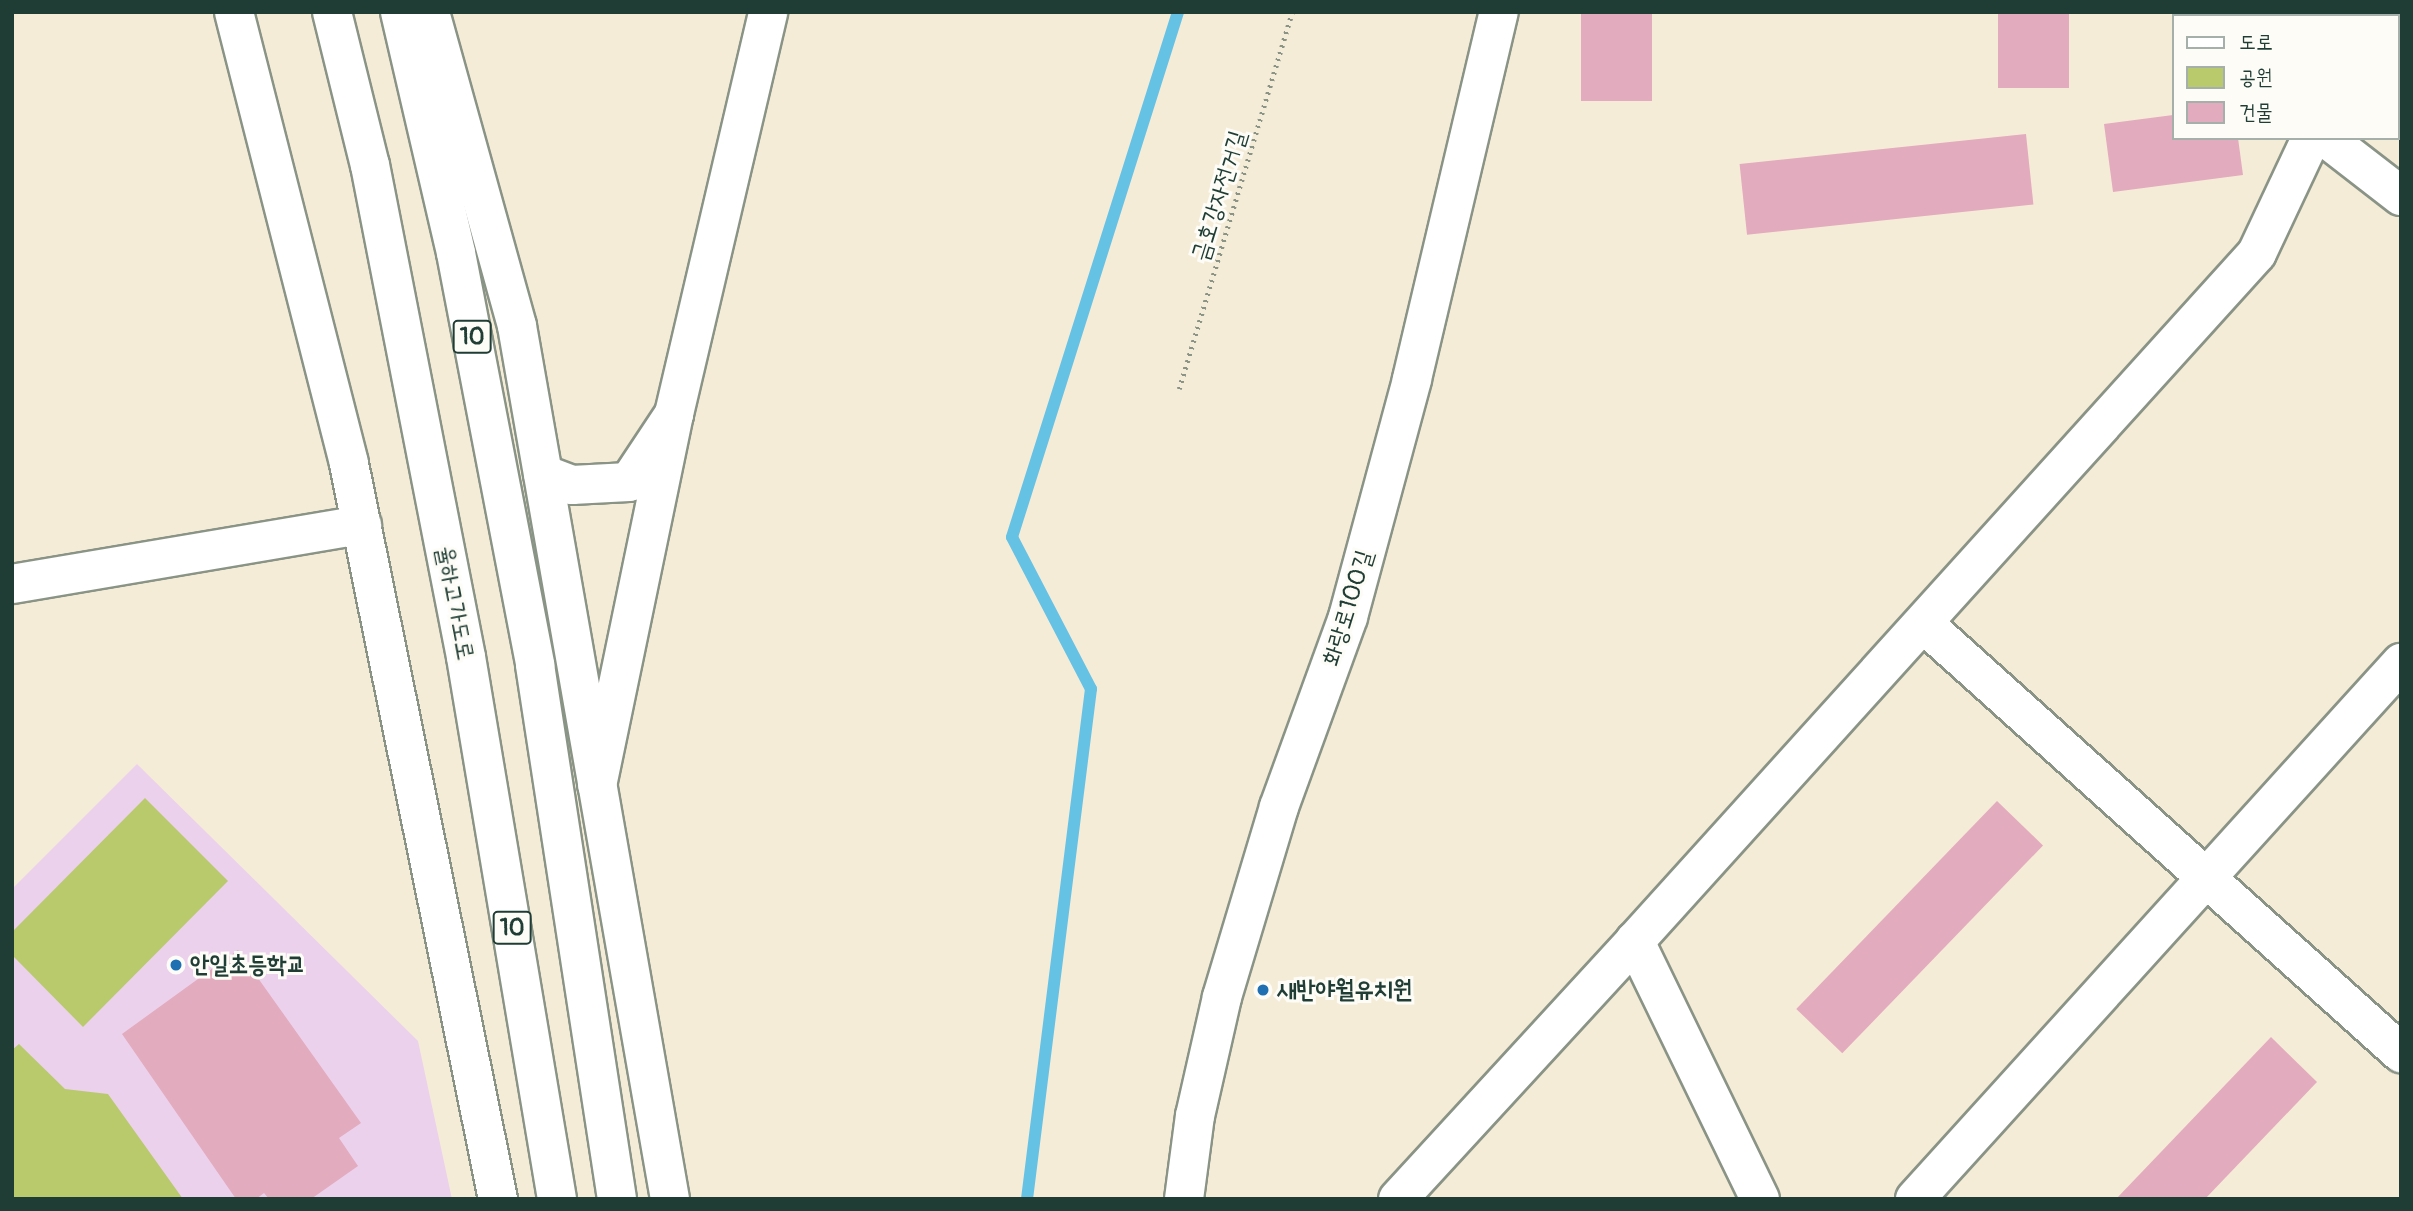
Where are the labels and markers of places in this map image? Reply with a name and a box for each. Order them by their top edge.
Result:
place label: 안일초등학교 [190,951,306,979]
marker: 안일초등학교 [168,957,184,973]
place label: 새반야월유치원 [1277,976,1412,1004]
marker: 새반야월유치원 [1255,982,1271,998]

